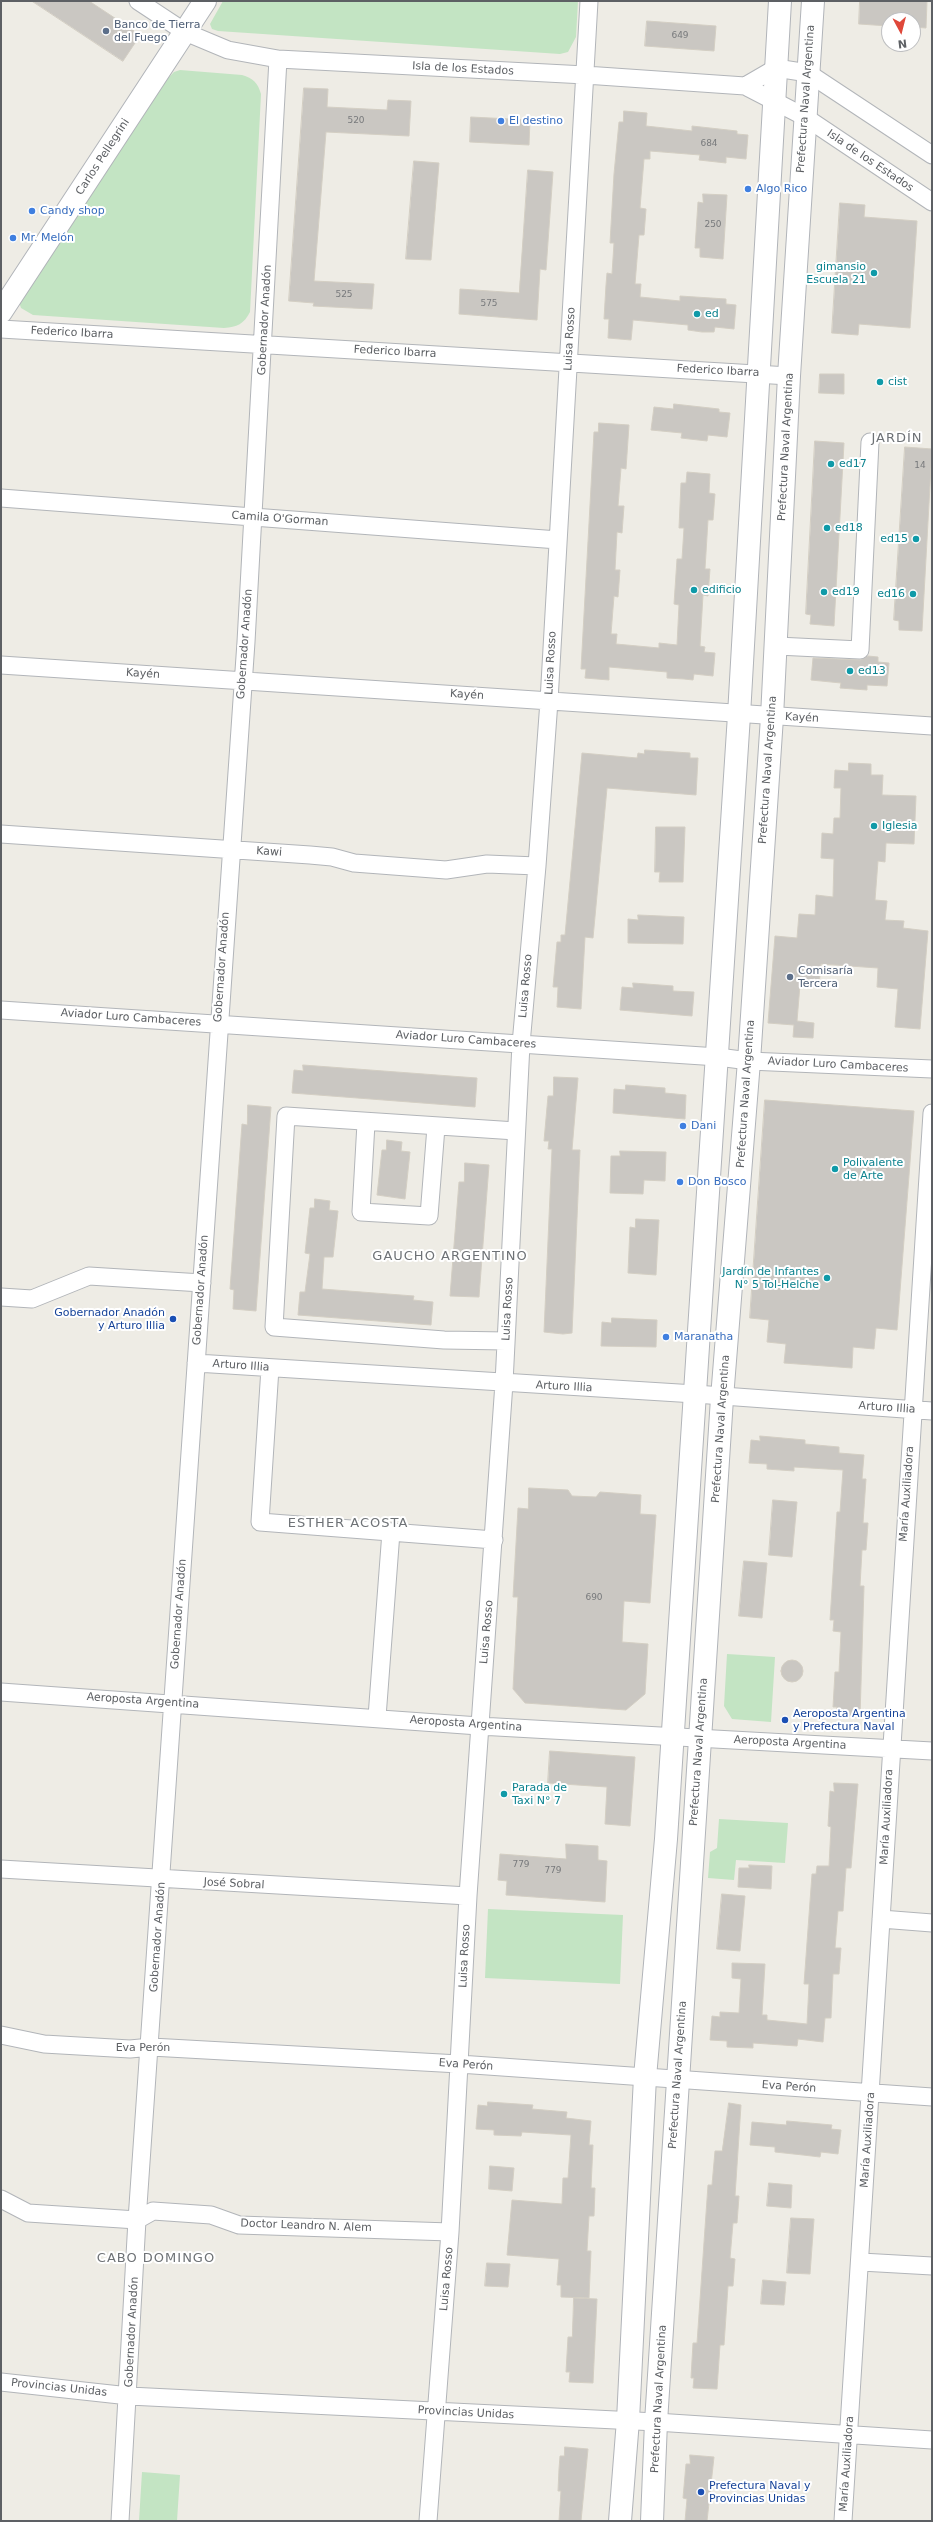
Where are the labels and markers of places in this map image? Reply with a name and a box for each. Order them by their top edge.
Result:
place label: Banco de Tierra del Fuego [114,18,201,44]
marker: Banco de Tierra del Fuego [101,26,111,36]
place label: El destino [509,114,563,128]
marker: El destino [496,116,506,126]
place label: Algo Rico [756,182,807,196]
marker: Algo Rico [743,184,753,194]
place label: Candy shop [40,204,105,218]
marker: Candy shop [27,206,37,216]
place label: Mr. Melón [21,231,74,245]
marker: Mr. Melón [8,233,18,243]
place label: gimansio Escuela 21 [806,260,866,286]
marker: gimansio Escuela 21 [869,268,879,278]
place label: ed [705,307,719,321]
marker: ed [692,309,702,319]
place label: cist [888,375,907,389]
marker: cist [875,377,885,387]
place label: ed17 [839,457,867,471]
marker: ed17 [826,459,836,469]
place label: ed18 [835,521,863,535]
marker: ed18 [822,523,832,533]
place label: ed15 [880,532,908,546]
marker: ed15 [911,534,921,544]
place label: edificio [702,583,742,597]
marker: edificio [689,585,699,595]
place label: ed19 [832,585,860,599]
marker: ed19 [819,587,829,597]
place label: ed16 [877,587,905,601]
marker: ed16 [908,589,918,599]
place label: ed13 [858,664,886,678]
marker: ed13 [845,666,855,676]
place label: Iglesia [882,819,918,833]
marker: Iglesia [869,821,879,831]
place label: Comisaría Tercera [798,964,853,990]
marker: Comisaría Tercera [785,972,795,982]
place label: Dani [691,1119,716,1133]
marker: Dani [678,1121,688,1131]
place label: Polivalente de Arte [843,1156,903,1182]
marker: Polivalente de Arte [830,1164,840,1174]
place label: Don Bosco [688,1175,746,1189]
marker: Don Bosco [675,1177,685,1187]
place label: Jardín de Infantes N° 5 Tol-Helche [722,1265,819,1291]
marker: Jardín de Infantes N° 5 Tol-Helche [822,1273,832,1283]
place label: Gobernador Anadón y Arturo Illia [54,1306,165,1332]
marker: Gobernador Anadón y Arturo Illia [168,1314,178,1324]
place label: Maranatha [674,1330,733,1344]
marker: Maranatha [661,1332,671,1342]
place label: Aeroposta Argentina y Prefectura Naval [793,1707,906,1733]
marker: Aeroposta Argentina y Prefectura Naval [780,1715,790,1725]
place label: Parada de Taxi N° 7 [512,1781,567,1807]
marker: Parada de Taxi N° 7 [499,1789,509,1799]
place label: Prefectura Naval y Provincias Unidas [709,2479,811,2505]
marker: Prefectura Naval y Provincias Unidas [696,2487,706,2497]

